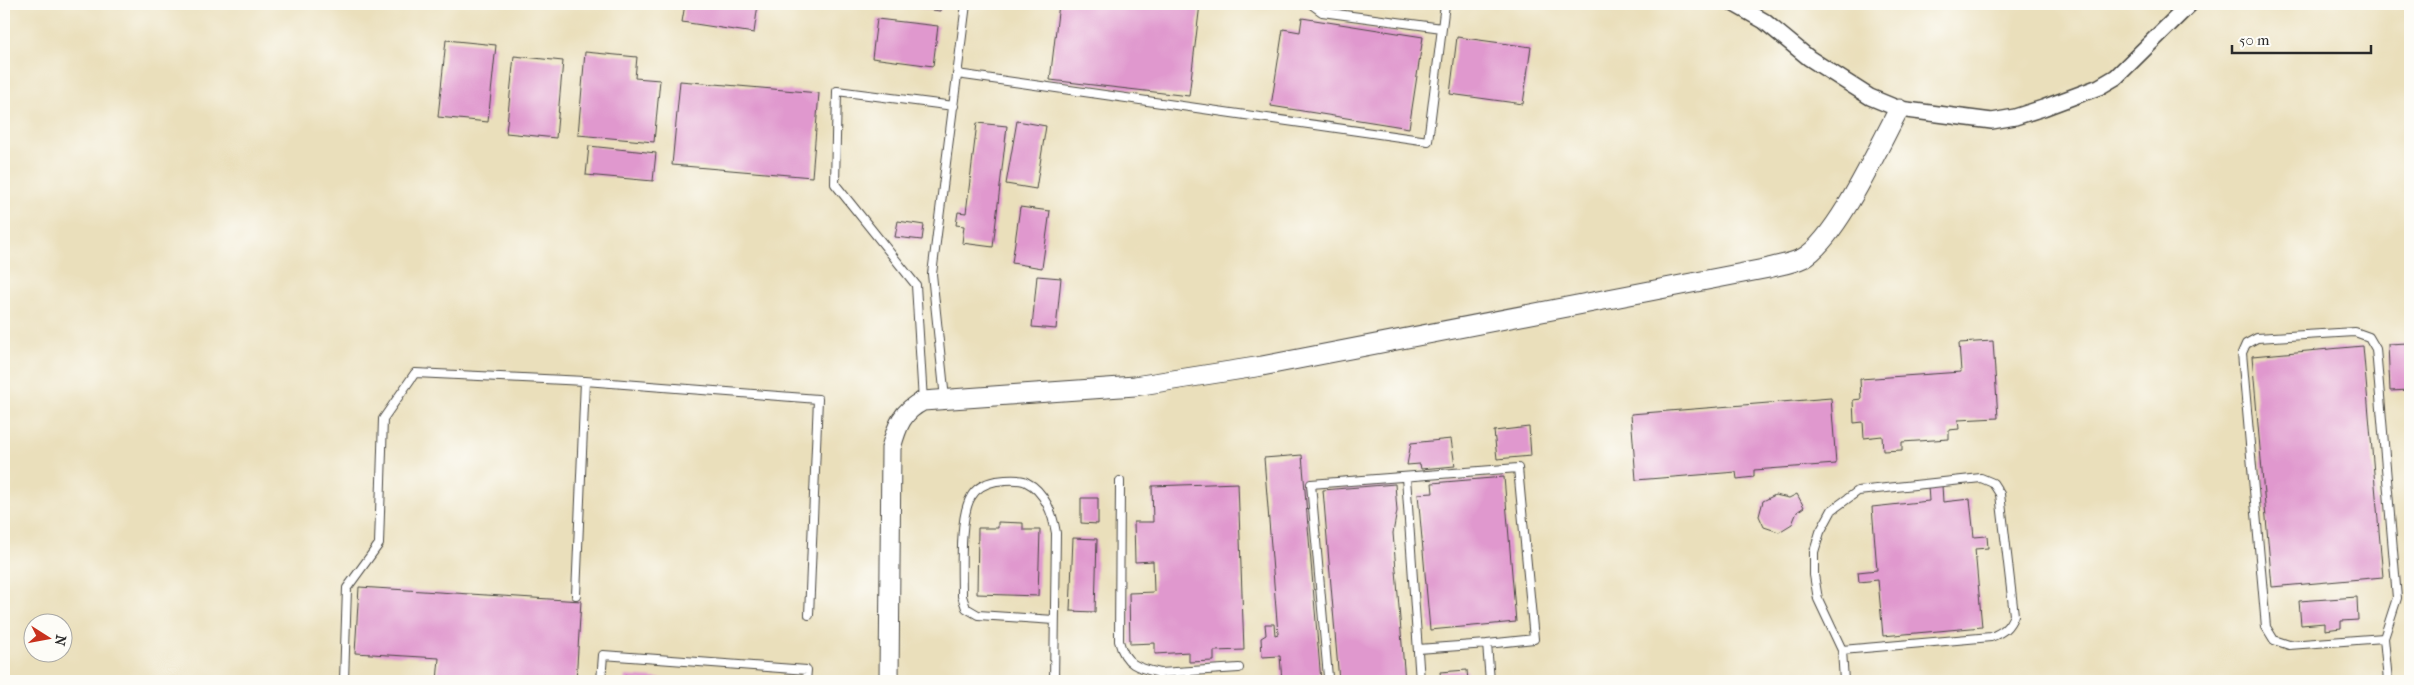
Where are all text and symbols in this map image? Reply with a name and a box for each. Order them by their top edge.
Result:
scale bar [2232,22,2370,54]
text: 50 m [2239,31,2270,49]
north arrow [22,612,72,662]
text: N [51,634,70,648]

